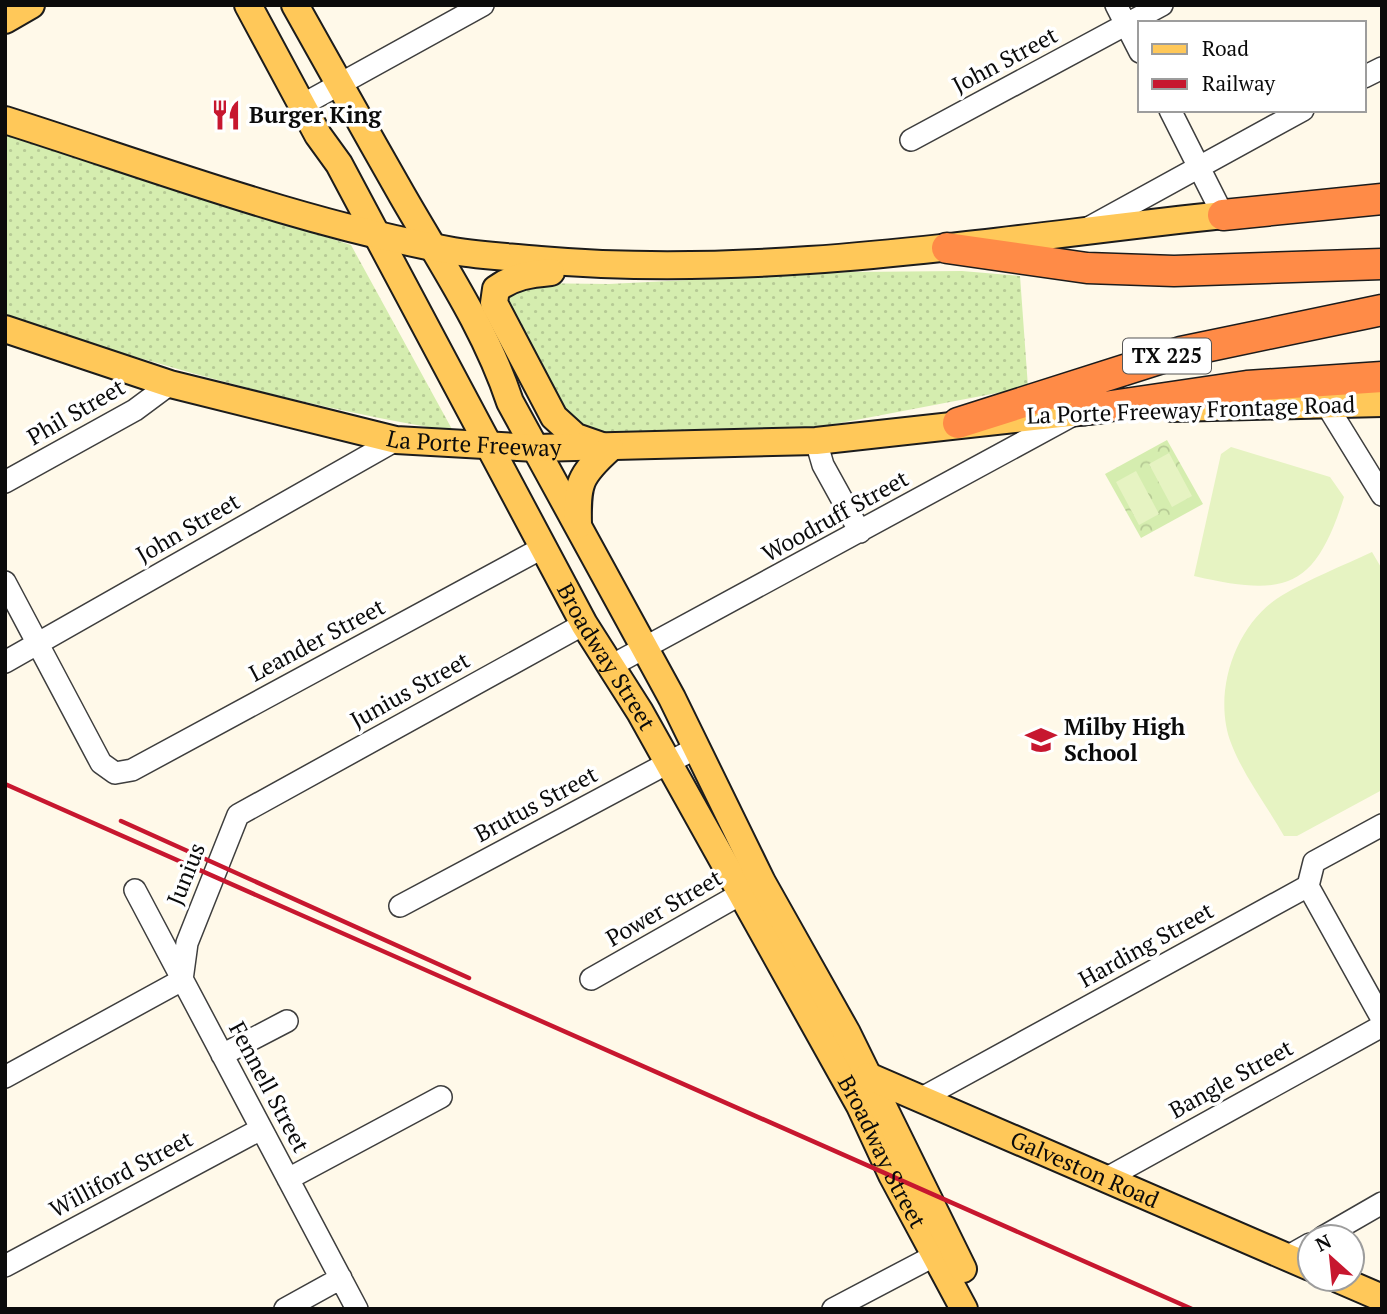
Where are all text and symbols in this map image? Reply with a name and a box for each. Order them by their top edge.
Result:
street label: John Street [947,19,1063,100]
legend [1138,21,1366,112]
text: Road [1202,34,1249,62]
text: Railway [1202,69,1276,97]
restaurant icon: Burger King [209,98,243,132]
place label: Burger King [249,99,382,130]
road number: TX 225 [1123,338,1211,374]
street label: Phil Street [21,371,131,452]
street label: La Porte Freeway Frontage Road [1026,388,1356,431]
street label: La Porte Freeway [384,422,562,463]
street label: Woodruff Street [756,462,914,569]
street label: John Street [130,485,246,570]
street label: Broadway Street [550,577,663,736]
street label: Leander Street [243,591,390,688]
street label: Junius Street [345,644,475,735]
place label: Milby High School [1064,711,1185,768]
school or university icon: Milby High School [1024,723,1058,757]
street label: Brutus Street [469,758,603,849]
street label: Junius [159,838,212,910]
street label: Power Street [600,862,728,953]
street label: Harding Street [1073,895,1219,994]
street label: Fennell Street [222,1016,317,1158]
street label: Bangle Street [1163,1032,1299,1125]
street label: Broadway Street [831,1070,934,1234]
street label: Williford Street [44,1123,198,1224]
street label: Galveston Road [1006,1123,1164,1215]
north arrow [1296,1223,1366,1293]
text: N [1311,1228,1336,1257]

